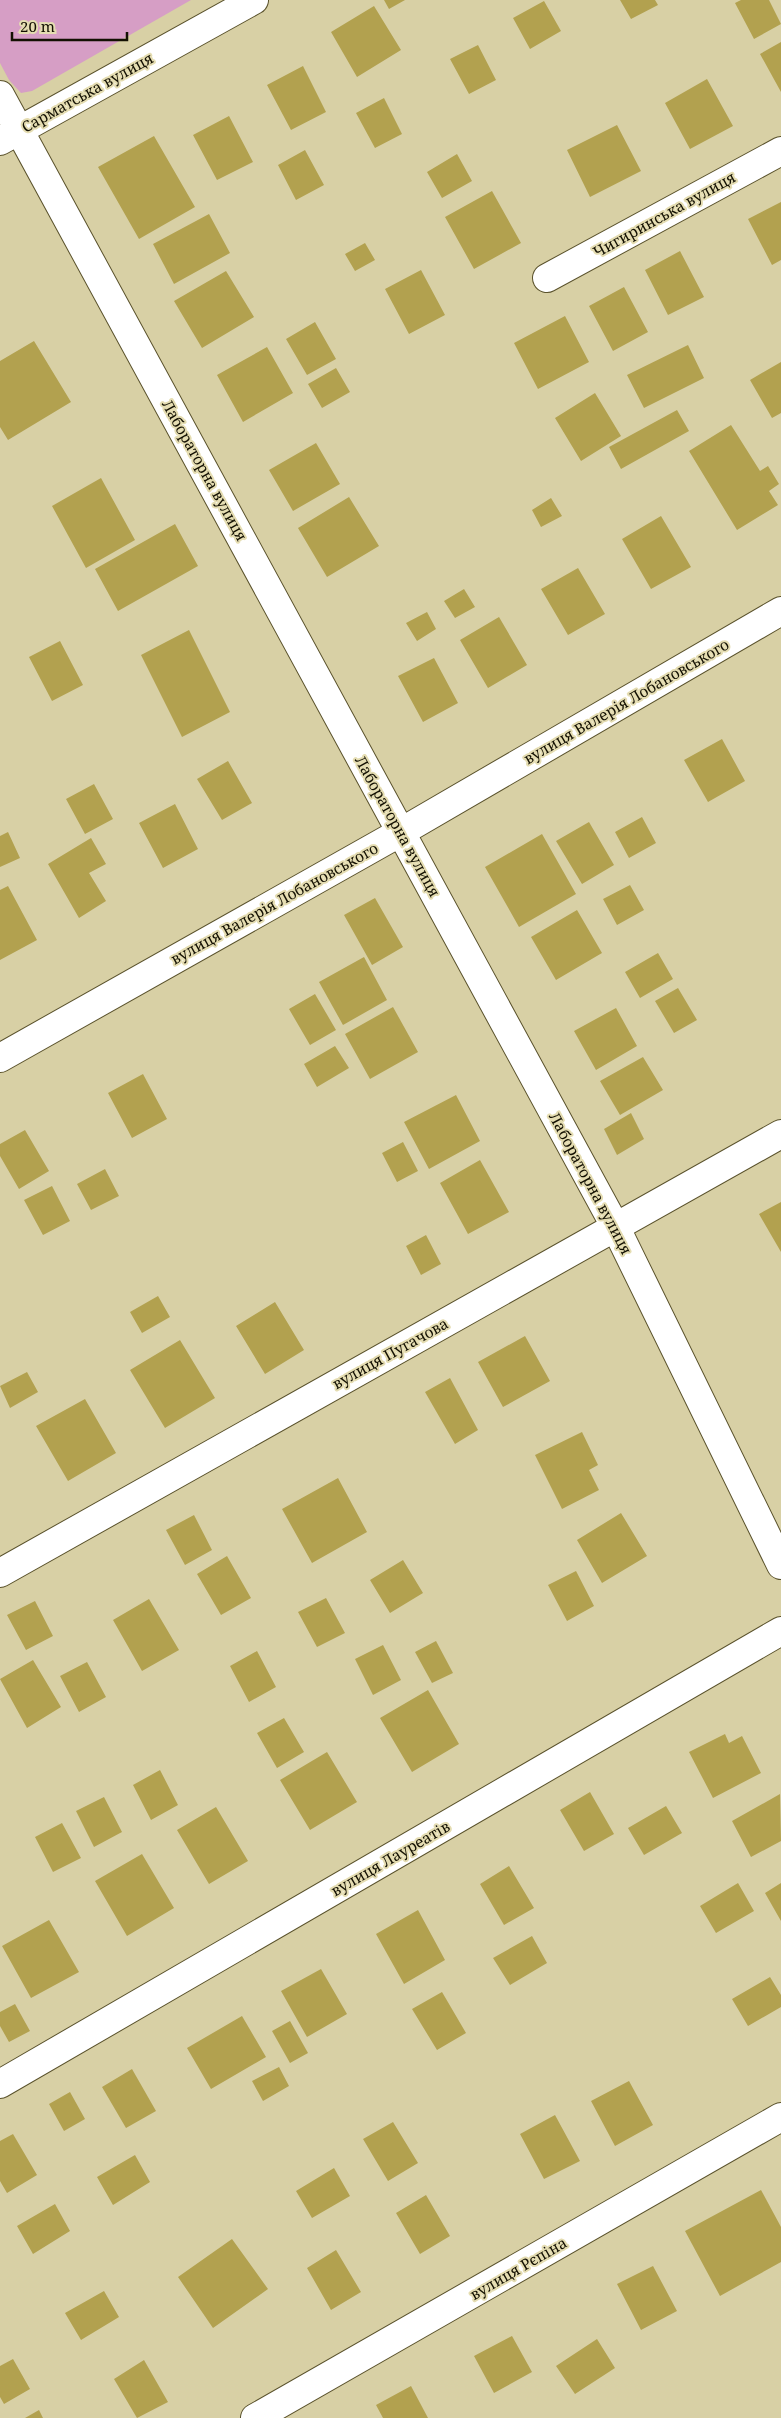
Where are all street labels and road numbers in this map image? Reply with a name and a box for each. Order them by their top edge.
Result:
street label: Сарматська вулиця [18,47,156,137]
street label: Чигиринська вулиця [589,167,739,261]
street label: Лабораторна вулиця [158,396,252,544]
street label: вулиця Валерія Лобановського [520,634,732,768]
street label: Лабораторна вулиця [351,752,445,900]
street label: вулиця Валерія Лобановського [167,838,381,968]
street label: Лабораторна вулиця [545,1108,637,1258]
street label: вулиця Пугачова [328,1313,452,1393]
street label: вулиця Лауреатів [327,1816,453,1900]
street label: вулиця Рєпіна [466,2232,570,2304]

